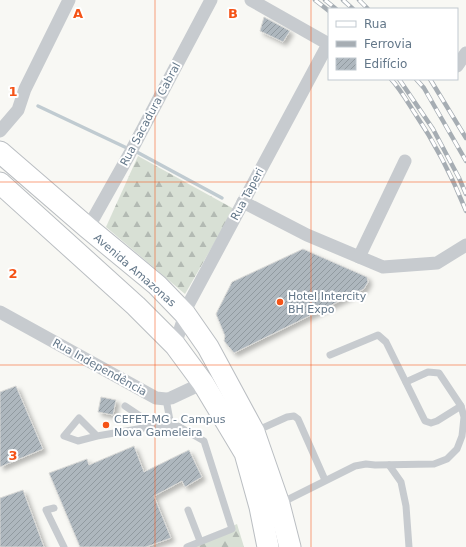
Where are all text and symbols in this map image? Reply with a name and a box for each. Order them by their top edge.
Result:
text: A [73,6,83,21]
text: B [228,6,238,21]
legend [328,8,458,80]
text: Rua [364,17,387,31]
text: Ferrovia [364,37,412,51]
text: Edifício [364,57,407,71]
street label: Rua Sacadura Cabral [118,60,183,168]
text: 1 [8,84,18,99]
street label: Rua Taperi [228,166,267,223]
street label: Avenida Amazonas [91,231,179,310]
text: 2 [8,266,18,281]
place label: Hotel Intercity BH Expo [288,290,367,316]
marker: Hotel Intercity BH Expo [275,297,285,307]
street label: Rua Independência [50,336,149,399]
place label: CEFET-MG - Campus Nova Gameleira [114,413,226,439]
marker: CEFET-MG - Campus Nova Gameleira [101,420,111,430]
text: 3 [8,448,18,463]

